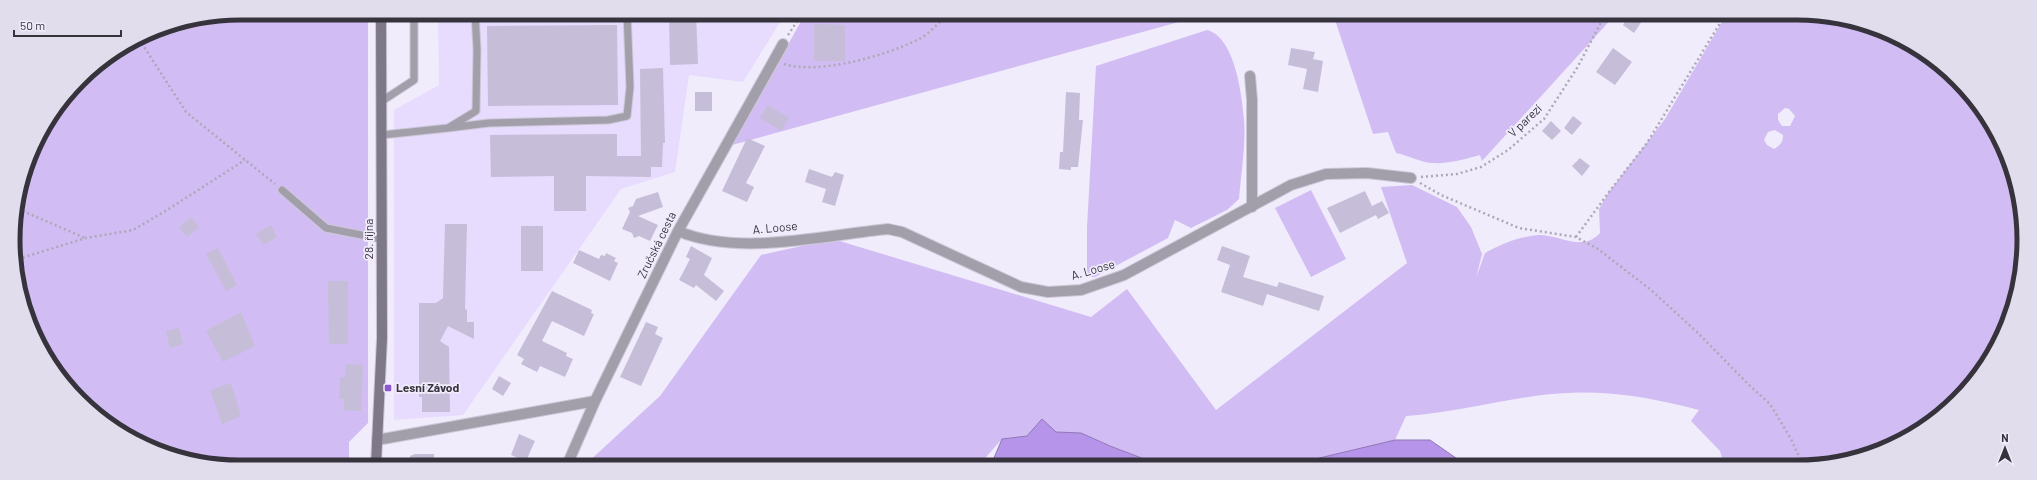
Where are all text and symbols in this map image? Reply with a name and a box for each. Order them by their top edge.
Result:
scale bar [14,12,121,38]
text: 50 m [20,18,45,32]
street label: V parezí [1505,101,1544,139]
street label: Zručská cesta [634,209,678,280]
street label: A. Loose [752,218,798,236]
street label: 28. října [361,219,375,259]
street label: A. Loose [1069,256,1116,282]
place label: Lesní Závod [396,380,459,394]
marker: Lesní Závod [383,383,393,393]
north arrow [1985,428,2025,468]
text: N [2001,431,2009,444]

